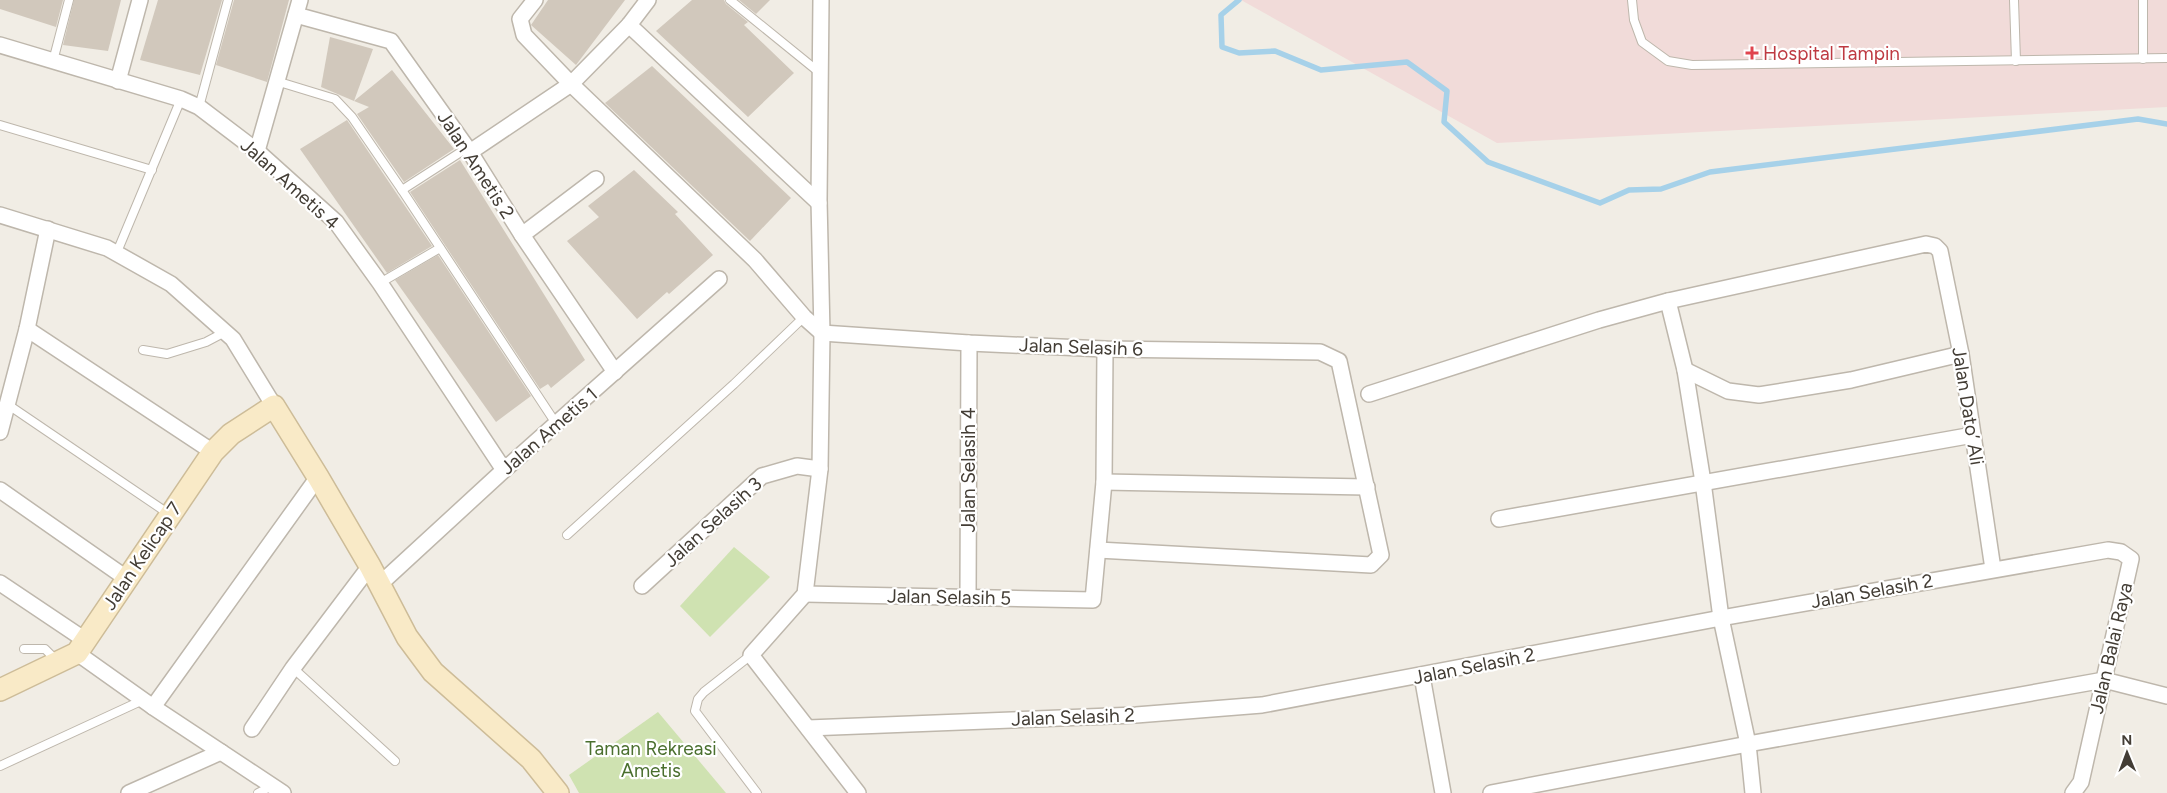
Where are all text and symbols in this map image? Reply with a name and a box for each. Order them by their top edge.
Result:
place label: Hospital Tampin [1763,42,1900,65]
marker: Hospital Tampin [1745,46,1759,60]
street label: Jalan Ametis 2 [433,107,519,223]
street label: Jalan Ametis 4 [236,134,344,234]
street label: Jalan Selasih 6 [1019,333,1144,361]
street label: Jalan Dato’ Ali [1947,345,1989,467]
street label: Jalan Ametis 1 [496,383,602,479]
street label: Jalan Selasih 4 [957,407,980,532]
street label: Jalan Selasih 3 [659,472,767,572]
street label: Jalan Kelicap 7 [97,498,187,614]
street label: Jalan Selasih 2 [1809,569,1935,613]
street label: Jalan Balai Raya [2085,580,2137,716]
street label: Jalan Selasih 5 [887,584,1011,610]
street label: Jalan Selasih 2 [1411,643,1537,689]
street label: Jalan Selasih 2 [1011,703,1135,731]
north arrow [2102,728,2152,778]
text: N [2121,732,2132,749]
park label: Taman Rekreasi Ametis [585,737,717,782]

